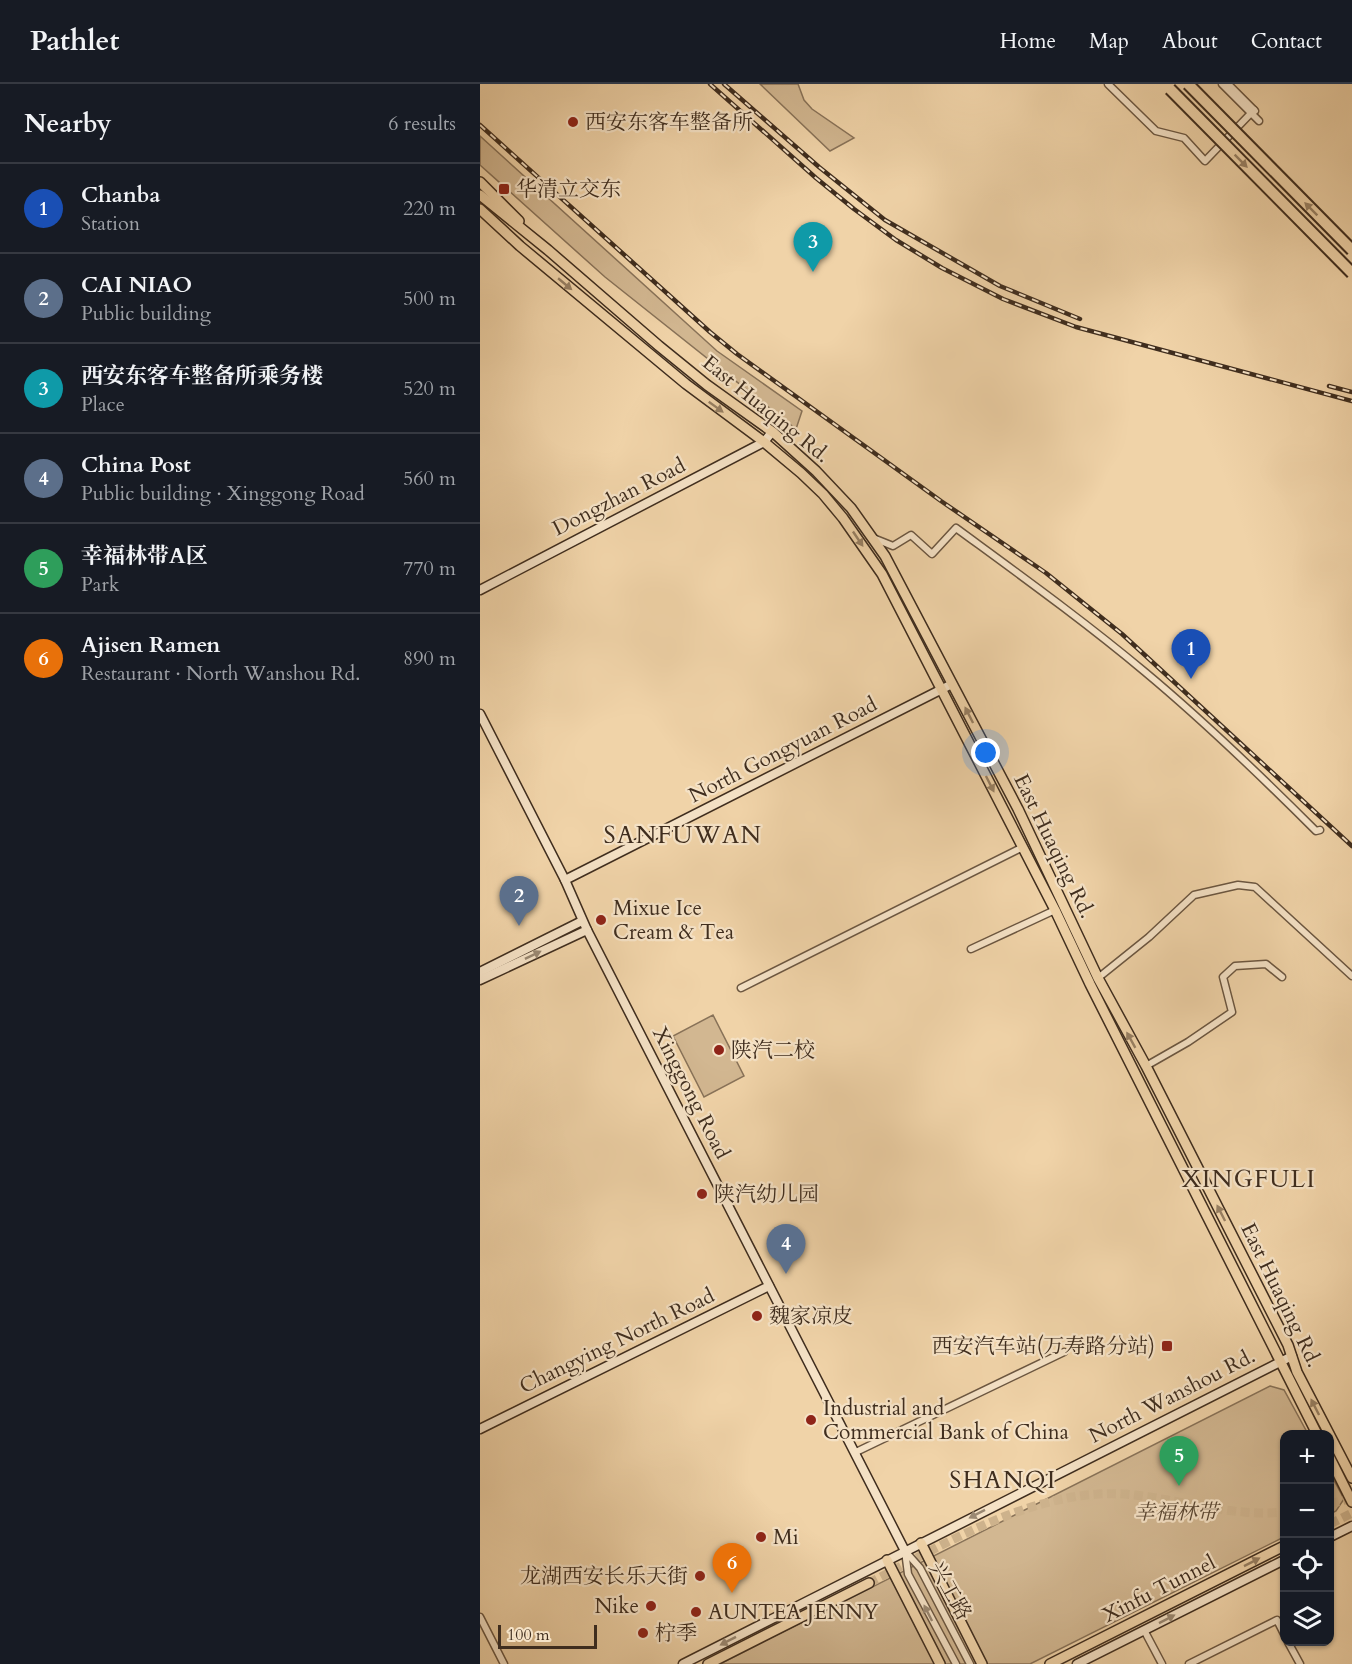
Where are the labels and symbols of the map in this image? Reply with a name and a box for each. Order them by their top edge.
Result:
place label: 西安东客车整备所 [585,108,753,137]
marker: 西安东客车整备所 [566,115,580,129]
one-way arrow [1234,153,1248,168]
place label: 华清立交东 [516,175,621,204]
marker: 华清立交东 [497,182,511,196]
one-way arrow [1304,202,1318,216]
pin: 3 [794,222,832,272]
one-way arrow [557,277,572,290]
street label: East Huaqing Rd. [696,348,836,470]
one-way arrow [708,401,724,413]
street label: Dongzhan Road [547,451,691,543]
one-way arrow [852,531,863,547]
pin: 1 [1172,630,1210,679]
street label: North Gongyuan Road [684,690,882,810]
one-way arrow [964,707,974,724]
your location [971,738,1000,767]
street label: East Huaqing Rd. [1007,769,1101,923]
one-way arrow [985,776,995,793]
district label: SANFUWAN [604,819,762,852]
pin: 2 [500,876,538,926]
place label: Mixue Ice Cream & Tea [613,894,734,947]
marker: Mixue Ice Cream & Tea [594,913,608,927]
one-way arrow [524,951,541,960]
street label: Xinggong Road [645,1022,737,1164]
one-way arrow [1126,1031,1136,1048]
place label: 陕汽二校 [731,1036,815,1065]
marker: 陕汽二校 [712,1043,726,1057]
district label: XINGFULI [1182,1163,1316,1196]
place label: 陕汽幼儿园 [714,1180,819,1209]
marker: 陕汽幼儿园 [695,1187,709,1201]
one-way arrow [1216,1205,1225,1222]
street label: East Huaqing Rd. [1234,1218,1328,1372]
pin: 4 [766,1224,806,1274]
street label: Changying North Road [515,1281,719,1401]
place label: 魏家凉皮 [769,1302,853,1331]
marker: 魏家凉皮 [750,1309,764,1323]
place label: 西安汽车站(万寿路分站) [932,1332,1155,1361]
marker: 西安汽车站(万寿路分站) [1160,1339,1174,1353]
street label: North Wanshou Rd. [1084,1342,1260,1450]
place label: Industrial and Commercial Bank of China [823,1394,1069,1447]
one-way arrow [1311,1398,1321,1416]
marker: Industrial and Commercial Bank of China [804,1413,818,1427]
pin: 5 [1160,1436,1198,1486]
district label: SHANQI [949,1464,1057,1497]
park label: 幸福林带 [1134,1498,1221,1527]
one-way arrow [968,1509,985,1519]
place label: Mi [773,1523,799,1552]
marker: Mi [754,1530,768,1544]
pin: 6 [712,1544,752,1593]
street label: Xinfu Tunnel [1097,1548,1221,1630]
street label: 兴工路 [922,1556,978,1626]
one-way arrow [1243,1558,1261,1568]
place label: 龙湖西安长乐天街 [520,1562,688,1591]
marker: 龙湖西安长乐天街 [693,1569,707,1583]
place label: Nike [594,1592,639,1621]
place label: AUNTEA JENNY [708,1598,879,1627]
marker: Nike [644,1599,658,1613]
one-way arrow [923,1604,932,1621]
marker: AUNTEA JENNY [689,1605,703,1619]
one-way arrow [1158,1614,1176,1624]
place label: 柠季 [655,1619,697,1648]
scale bar [498,1622,597,1650]
marker: 柠季 [636,1626,650,1640]
one-way arrow [720,1636,737,1646]

